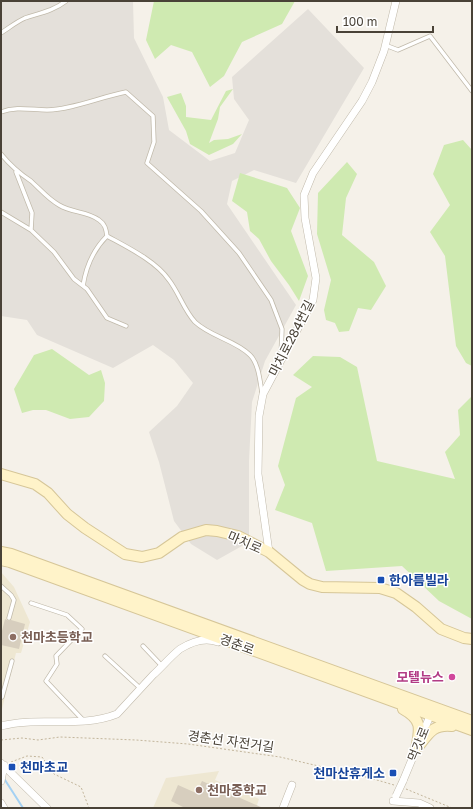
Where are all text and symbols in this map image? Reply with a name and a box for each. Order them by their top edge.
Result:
scale bar [337,8,433,34]
text: 100 m [343,14,377,29]
street label: 마치로284번길 [265,297,317,379]
street label: 마치로 [225,528,265,556]
place label: 한아름빌라 [389,572,449,588]
marker: 한아름빌라 [376,575,386,585]
place label: 천마초등학교 [21,629,93,645]
street label: 경춘로 [217,630,257,658]
marker: 천마초등학교 [8,632,18,642]
place label: 모텔뉴스 [396,669,444,685]
marker: 모텔뉴스 [447,672,457,682]
street label: 먹갓로 [404,724,432,764]
street label: 경춘선 자전거길 [187,727,275,755]
place label: 천마초교 [20,759,68,775]
marker: 천마초교 [7,762,17,772]
place label: 천마산휴게소 [313,765,385,781]
marker: 천마산휴게소 [388,768,398,778]
place label: 천마중학교 [207,782,267,798]
marker: 천마중학교 [194,785,204,795]

